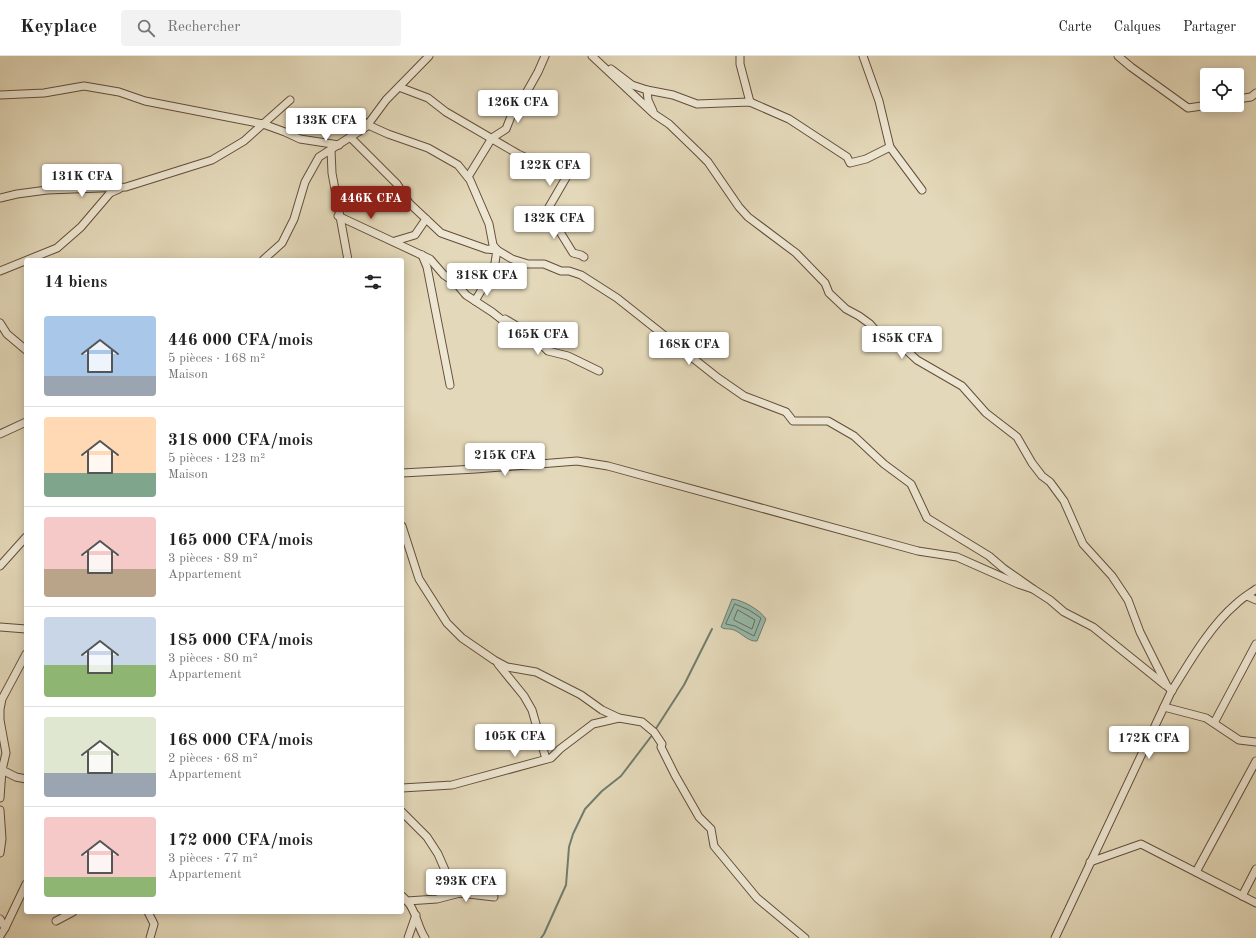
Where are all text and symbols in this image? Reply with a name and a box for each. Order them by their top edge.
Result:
search box [121,10,401,46]
icon: search [135,17,157,39]
text: Keyplace [20,18,97,37]
text: Rechercher [167,20,240,35]
text: Carte [1058,20,1092,34]
text: Calques [1114,20,1161,34]
text: Partager [1183,20,1236,34]
map controls [1200,68,1244,112]
button: locate [1200,68,1244,112]
pin: 126K CFA [477,90,559,124]
text: 126K CFA [487,96,549,109]
pin: 133K CFA [285,108,367,142]
text: 133K CFA [295,114,357,127]
pin: 122K CFA [509,153,591,187]
text: 122K CFA [519,159,581,172]
pin: 131K CFA [41,164,123,198]
text: 131K CFA [51,170,113,183]
pin: 446K CFA [330,186,412,220]
text: 446K CFA [340,192,402,205]
pin: 132K CFA [513,206,595,240]
text: 132K CFA [523,212,585,225]
pin: 318K CFA [446,263,528,297]
text: 318K CFA [456,269,518,282]
icon: filters [362,271,384,293]
text: 14 biens [44,274,107,291]
pin: 165K CFA [497,322,579,356]
pin: 185K CFA [861,326,943,360]
text: 165K CFA [507,328,569,341]
icon: home [76,332,124,380]
text: 446 000 CFA/mois [168,332,313,349]
pin: 168K CFA [648,332,730,366]
text: 185K CFA [871,332,933,345]
text: 168K CFA [658,338,720,351]
text: 5 pièces · 168 m² [168,352,265,365]
text: Maison [168,368,208,381]
text: 318 000 CFA/mois [168,432,313,449]
icon: home [76,433,124,481]
pin: 215K CFA [464,443,546,477]
text: 215K CFA [474,449,536,462]
text: 5 pièces · 123 m² [168,452,265,465]
text: Maison [168,468,208,481]
text: 165 000 CFA/mois [168,532,313,549]
icon: home [76,533,124,581]
text: 3 pièces · 89 m² [168,552,258,565]
text: Appartement [168,568,242,581]
text: 185 000 CFA/mois [168,632,313,649]
icon: home [76,633,124,681]
text: 3 pièces · 80 m² [168,652,258,665]
text: Appartement [168,668,242,681]
pin: 105K CFA [474,724,556,758]
pin: 172K CFA [1108,726,1190,760]
text: 105K CFA [484,730,546,743]
text: 168 000 CFA/mois [168,732,313,749]
text: 172K CFA [1118,732,1180,745]
icon: home [76,733,124,781]
text: 2 pièces · 68 m² [168,752,258,765]
text: Appartement [168,768,242,781]
text: 172 000 CFA/mois [168,832,313,849]
icon: home [76,833,124,881]
text: 3 pièces · 77 m² [168,852,258,865]
text: Appartement [168,868,242,881]
pin: 293K CFA [425,869,507,903]
text: 293K CFA [435,875,497,888]

